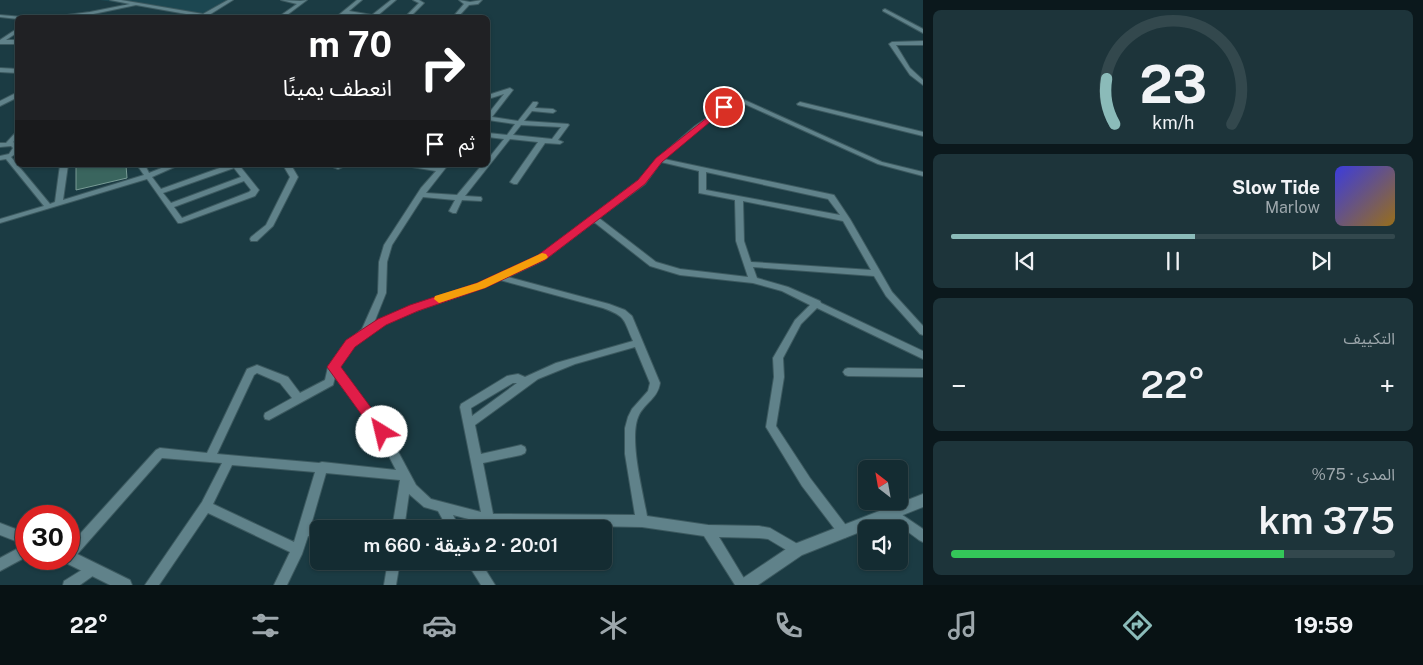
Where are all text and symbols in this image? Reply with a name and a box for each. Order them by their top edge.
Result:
text: 70 m [309,24,392,65]
icon: right [410,35,475,100]
text: 23 [1139,54,1207,115]
text: انعطف يمينًا [283,75,392,101]
pin [703,86,745,128]
icon: arrive [710,93,738,121]
text: km/h [1152,112,1194,133]
icon: arrive [421,130,449,158]
text: ثم [459,132,475,154]
text: Slow Tide [1232,176,1320,198]
text: Marlow [1265,198,1320,217]
icon: previous [1011,247,1039,275]
icon: pause [1159,247,1187,275]
icon: next [1307,247,1335,275]
text: التكييف [1343,329,1395,348]
text: 22° [1141,362,1205,407]
text: − [951,369,967,402]
text: + [1379,369,1395,402]
position arrow [355,405,407,457]
north arrow [858,460,908,510]
map controls [858,460,908,570]
text: المدى · 75% [1311,465,1395,484]
text: 375 km [1259,498,1395,543]
speed limit sign: 30 [15,505,80,570]
button: sound [858,520,908,570]
text: 20:01 · 2 دقيقة · 660 m [364,534,558,556]
icon: filters [248,608,283,643]
icon: car [422,608,457,643]
icon: climate [596,608,631,643]
icon: phone [771,608,806,643]
icon: music [945,608,980,643]
icon: directions [1120,608,1155,643]
text: 22° [70,612,108,638]
text: 19:59 [1294,612,1353,638]

